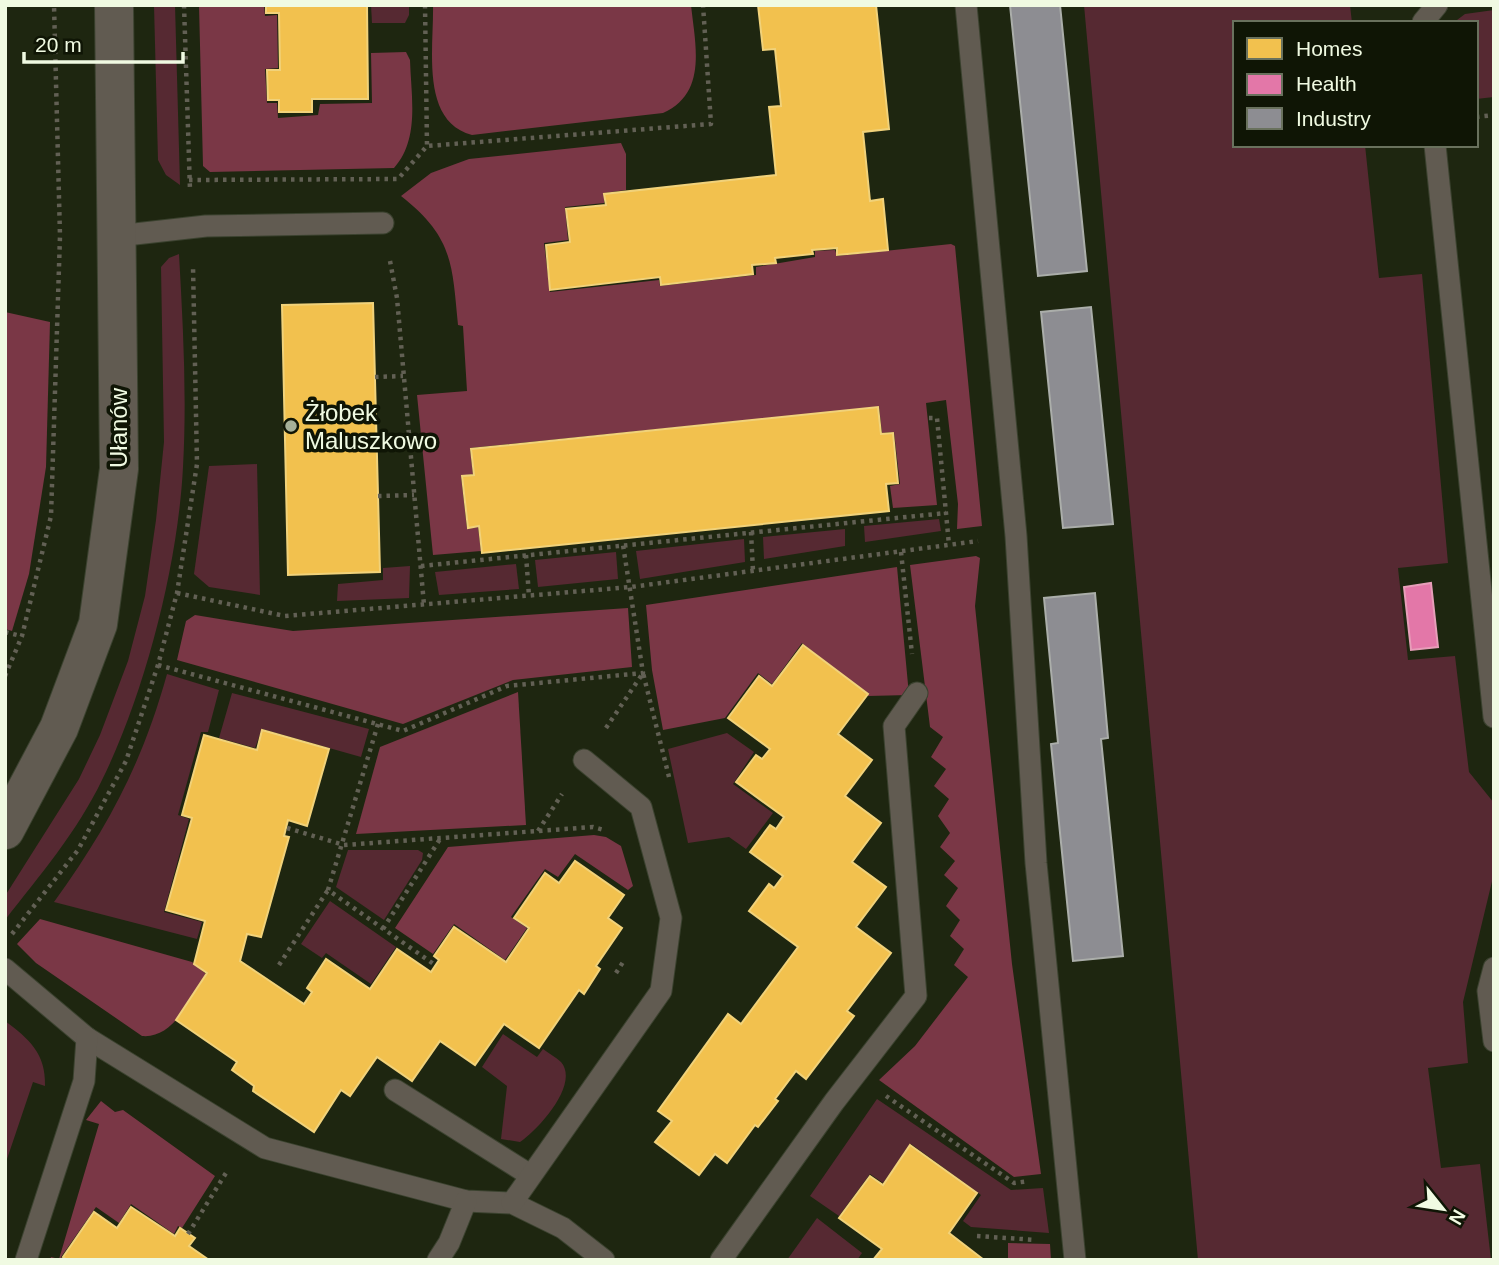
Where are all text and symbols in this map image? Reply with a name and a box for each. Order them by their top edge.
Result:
scale bar [24,21,184,65]
legend [1233,21,1478,147]
text: 20 m [35,33,82,56]
text: Homes [1296,37,1363,60]
text: Health [1296,72,1357,95]
text: Industry [1296,107,1371,130]
street label: Ułanów [105,387,132,468]
place label: Żłobek Maluszkowo [305,399,437,454]
marker: Żłobek Maluszkowo [283,418,299,434]
north arrow [1408,1174,1478,1244]
text: N [1445,1206,1470,1228]

